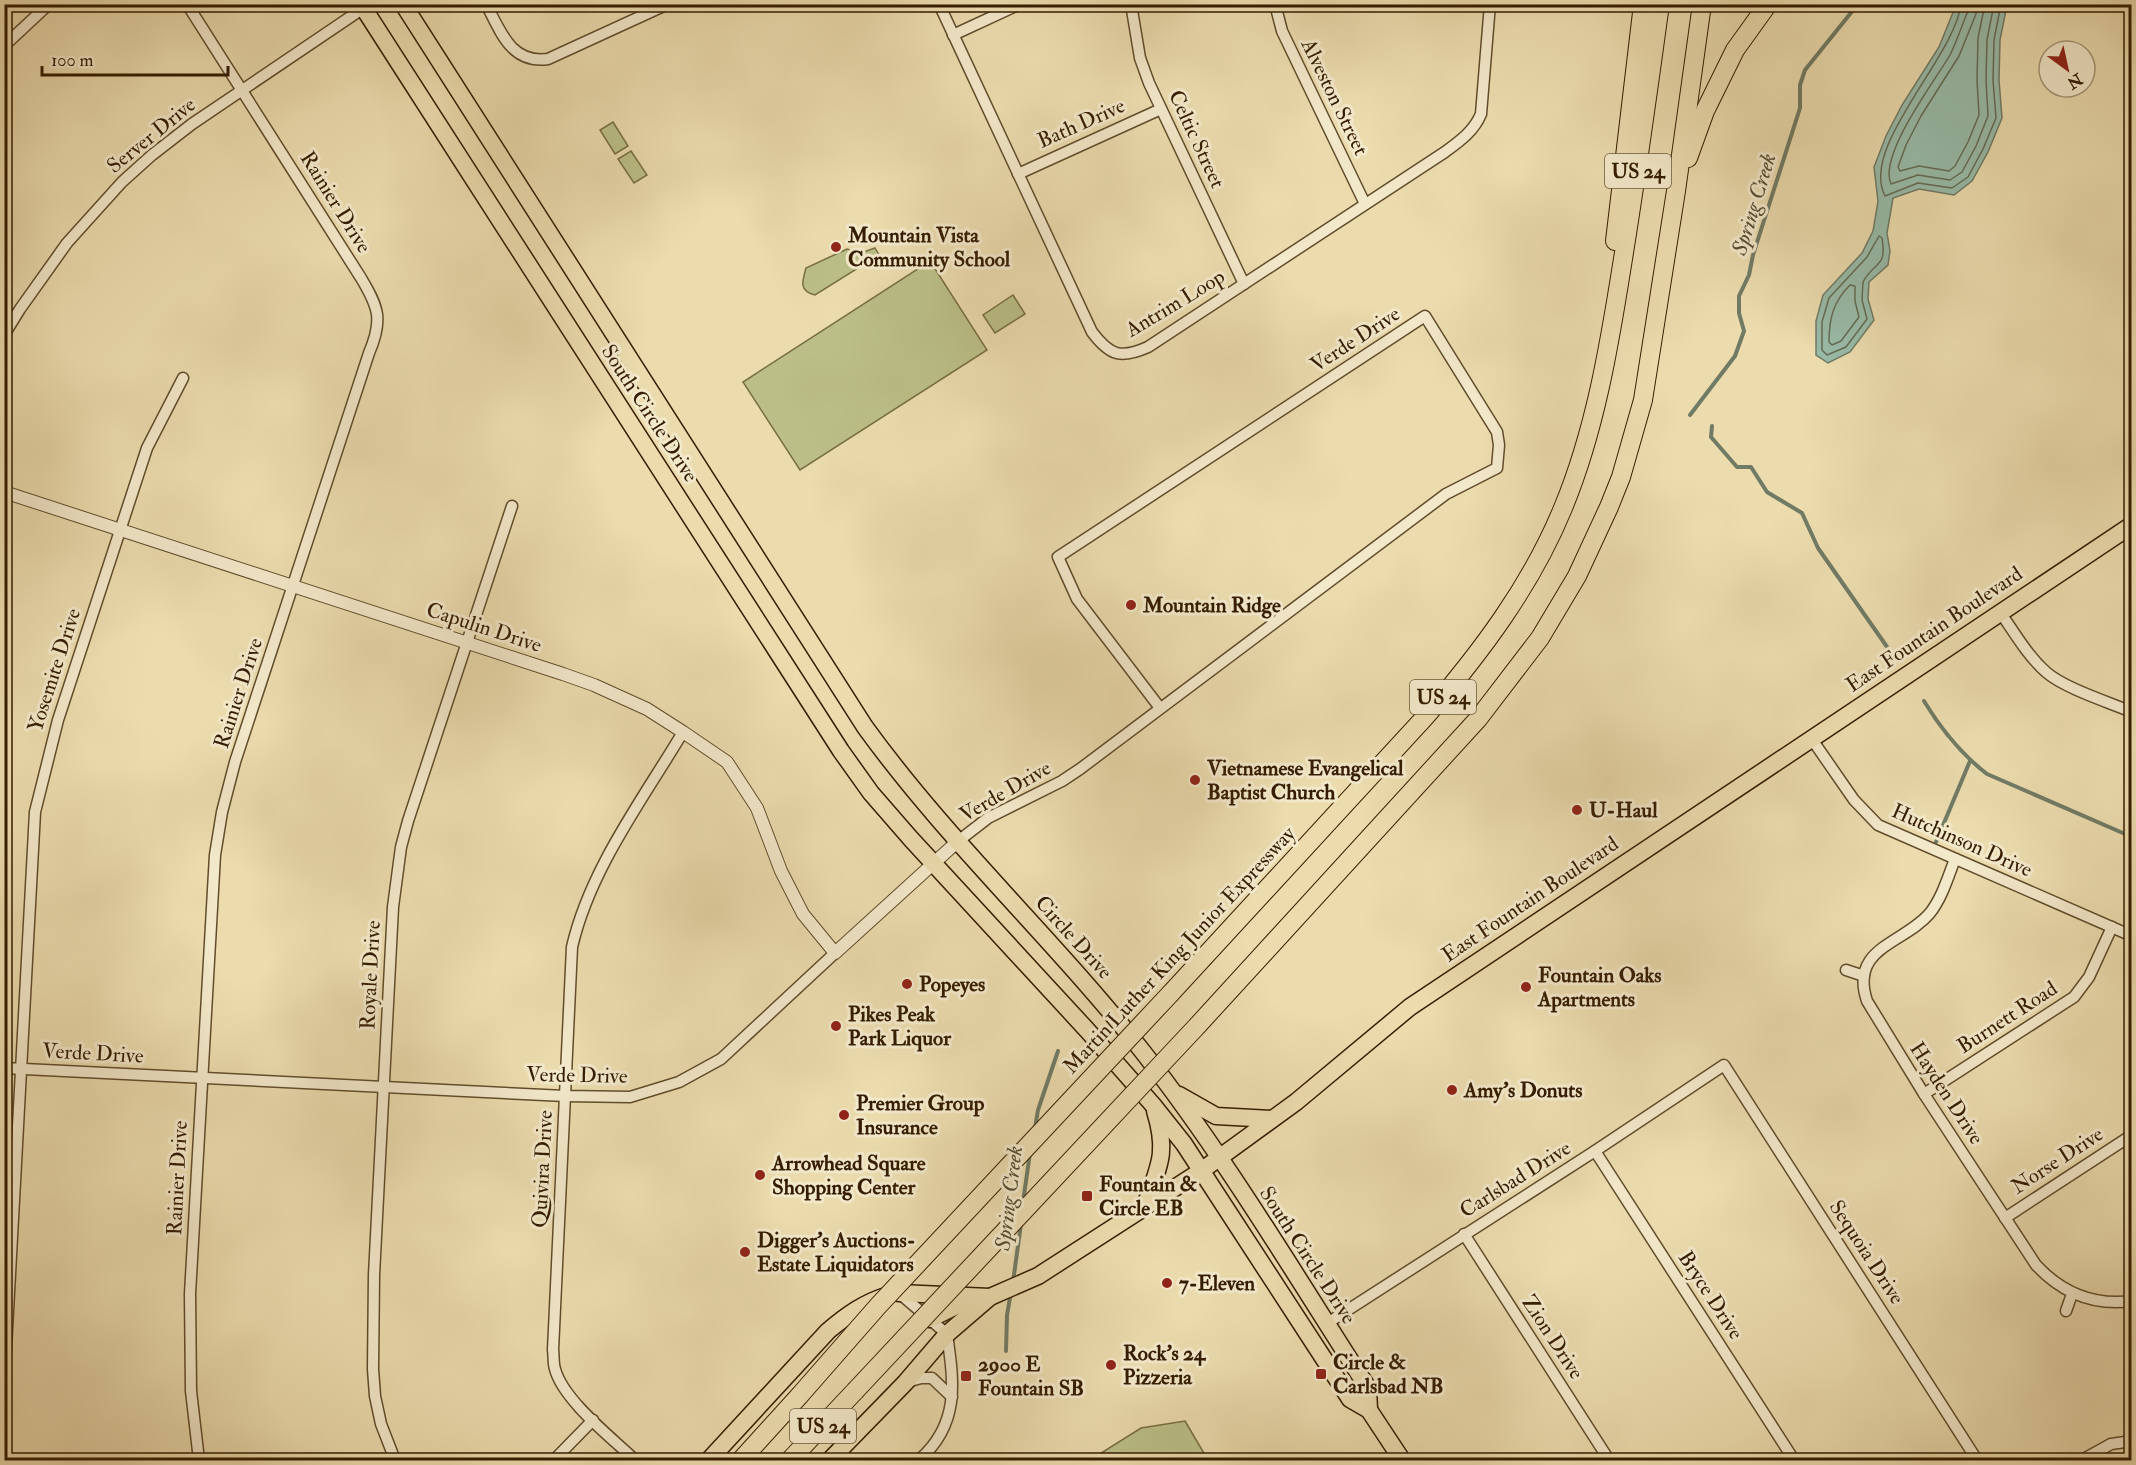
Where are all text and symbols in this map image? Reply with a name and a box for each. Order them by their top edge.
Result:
street label: Alveston Street [1294,34,1374,160]
scale bar [42,39,228,77]
north arrow [2037,39,2097,99]
text: 100 m [51,49,94,72]
text: N [2063,68,2087,93]
street label: Celtic Street [1162,86,1231,193]
street label: Server Drive [101,91,201,179]
street label: Bath Drive [1033,92,1129,155]
street label: Rainier Drive [294,146,378,258]
water label: Spring Creek [1725,150,1783,260]
road number: US 24 [1605,154,1671,188]
place label: Mountain Vista Community School [847,222,1011,273]
marker: Mountain Vista Community School [829,240,843,254]
street label: Antrim Loop [1120,263,1230,344]
street label: Verde Drive [1305,300,1405,378]
street label: South Circle Drive [595,339,704,487]
street label: East Fountain Boulevard [1841,560,2028,699]
place label: Mountain Ridge [1142,592,1281,619]
street label: Capulin Drive [423,596,545,659]
marker: Mountain Ridge [1124,598,1138,612]
street label: Yosemite Drive [22,605,87,735]
street label: Rainier Drive [208,634,269,752]
road number: US 24 [1410,680,1476,714]
street label: Verde Drive [955,754,1056,828]
place label: Vietnamese Evangelical Baptist Church [1206,755,1404,806]
marker: Vietnamese Evangelical Baptist Church [1188,773,1202,787]
place label: U-Haul [1589,797,1658,824]
street label: Hutchinson Drive [1887,797,2037,884]
marker: U-Haul [1570,803,1584,817]
street label: Martin Luther King Junior Expressway [1057,820,1302,1080]
street label: East Fountain Boulevard [1437,830,1624,969]
street label: Circle Drive [1029,890,1118,985]
street label: Royale Drive [354,920,387,1030]
place label: Fountain Oaks Apartments [1537,962,1661,1013]
place label: Popeyes [919,971,985,998]
street label: Burnett Road [1952,975,2063,1060]
marker: Popeyes [900,977,914,991]
marker: Fountain Oaks Apartments [1519,980,1533,994]
place label: Pikes Peak Park Liquor [848,1001,952,1052]
marker: Pikes Peak Park Liquor [829,1019,843,1033]
street label: Verde Drive [42,1037,144,1070]
street label: Hayden Drive [1903,1037,1990,1150]
street label: Verde Drive [526,1061,628,1090]
place label: Amy's Donuts [1463,1077,1582,1104]
marker: Amy's Donuts [1445,1083,1459,1097]
place label: Premier Group Insurance [856,1090,985,1141]
marker: Premier Group Insurance [837,1108,851,1122]
street label: Quivira Drive [526,1109,559,1228]
street label: Rainier Drive [161,1120,194,1236]
street label: Norse Drive [2006,1120,2109,1200]
street label: Carlsbad Drive [1455,1134,1576,1224]
water label: Spring Creek [989,1144,1029,1253]
place label: Arrowhead Square Shopping Center [771,1150,926,1201]
marker: Arrowhead Square Shopping Center [753,1168,767,1182]
place label: Fountain & Circle EB [1099,1171,1198,1222]
street label: South Circle Drive [1253,1181,1362,1329]
marker: Fountain & Circle EB [1080,1189,1094,1203]
street label: Sequoia Drive [1823,1195,1910,1310]
place label: Digger's Auctions- Estate Liquidators [757,1227,916,1278]
marker: Digger's Auctions- Estate Liquidators [738,1245,752,1259]
street label: Bryce Drive [1672,1246,1749,1345]
place label: 7-Eleven [1179,1270,1255,1297]
marker: 7-Eleven [1160,1276,1174,1290]
street label: Zion Drive [1515,1290,1590,1385]
place label: Rock's 24 Pizzeria [1123,1340,1207,1391]
place label: Circle & Carlsbad NB [1333,1349,1444,1400]
place label: 2900 E Fountain SB [978,1351,1084,1402]
marker: Rock's 24 Pizzeria [1104,1358,1118,1372]
marker: Circle & Carlsbad NB [1314,1367,1328,1381]
marker: 2900 E Fountain SB [959,1369,973,1383]
road number: US 24 [790,1409,856,1443]

